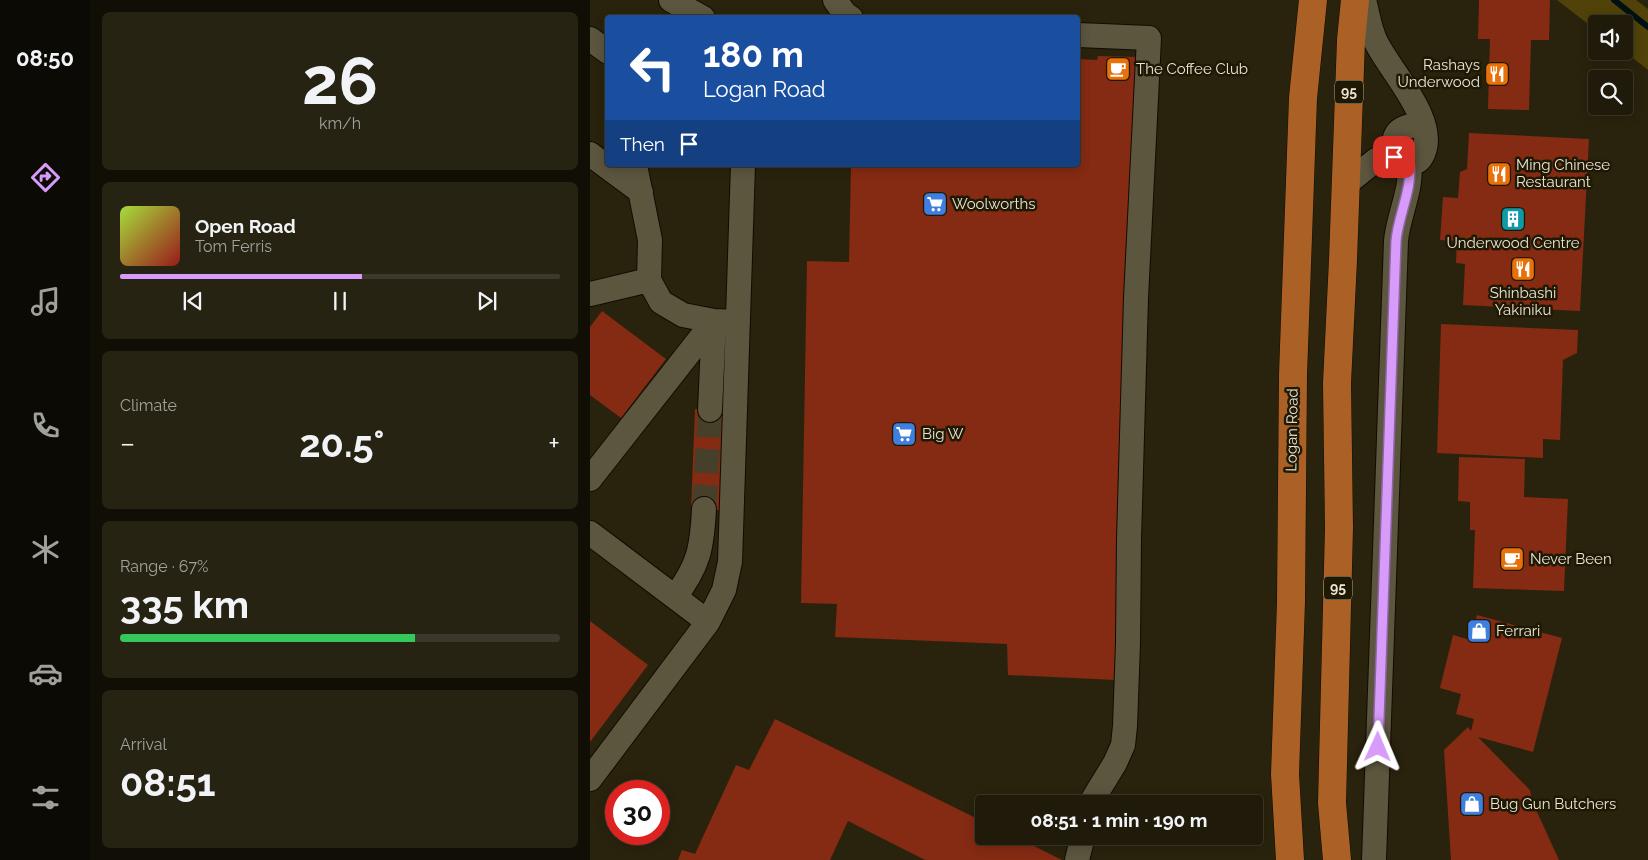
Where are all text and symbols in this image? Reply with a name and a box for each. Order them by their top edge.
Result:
map controls [1588,15,1633,115]
button: sound [1588,15,1633,60]
text: 180 m [703,34,804,75]
icon: left [620,35,685,100]
text: 26 [302,43,378,119]
text: 08:50 [16,45,74,71]
cafe icon: The Coffee Club [1105,56,1131,82]
place label: Rashays Underwood [1398,56,1480,91]
place label: The Coffee Club [1136,60,1248,78]
restaurant icon: Rashays Underwood [1484,61,1510,87]
button: search [1588,70,1633,115]
text: Logan Road [703,76,825,102]
road number: 95 [1335,80,1363,104]
text: km/h [319,114,361,133]
icon: arrive [675,130,703,158]
text: Then [620,133,665,155]
pin [1373,136,1415,178]
icon: arrive [1380,143,1408,171]
place label: Ming Chinese Restaurant [1516,156,1610,191]
icon: directions [28,160,63,195]
restaurant icon: Ming Chinese Restaurant [1486,161,1512,187]
supermarket icon: Woolworths [922,191,948,217]
place label: Woolworths [952,195,1036,213]
building icon: Underwood Centre [1500,206,1526,232]
text: Open Road [195,215,296,237]
place label: Underwood Centre [1447,234,1580,252]
text: Tom Ferris [195,237,272,256]
restaurant icon: Shinbashi Yakiniku [1510,256,1536,282]
icon: music [28,284,63,319]
place label: Shinbashi Yakiniku [1490,284,1556,319]
icon: previous [179,287,207,315]
icon: pause [326,287,354,315]
icon: next [473,287,501,315]
street label: Logan Road [1282,388,1302,472]
text: Climate [120,396,177,415]
icon: phone [28,408,63,443]
text: 20.5° [299,421,384,466]
supermarket icon: Big W [891,421,917,447]
place label: Big W [922,425,964,443]
text: − [120,427,135,460]
text: + [548,427,560,460]
icon: climate [28,532,63,567]
cafe icon: Never Been [1499,546,1525,572]
place label: Never Been [1530,550,1612,568]
text: Range · 67% [120,557,208,576]
road number: 95 [1324,576,1352,600]
text: 335 km [120,582,249,627]
shop icon: Ferrari [1466,618,1492,644]
place label: Ferrari [1496,622,1540,640]
icon: car [28,656,63,691]
position arrow [1351,720,1403,772]
text: Arrival [120,735,167,754]
text: 08:51 [120,760,216,805]
icon: filters [28,780,63,815]
speed limit sign: 30 [605,780,670,845]
shop icon: Bug Gun Butchers [1459,791,1485,817]
place label: Bug Gun Butchers [1490,795,1616,813]
text: 08:51 · 1 min · 190 m [1031,809,1208,831]

